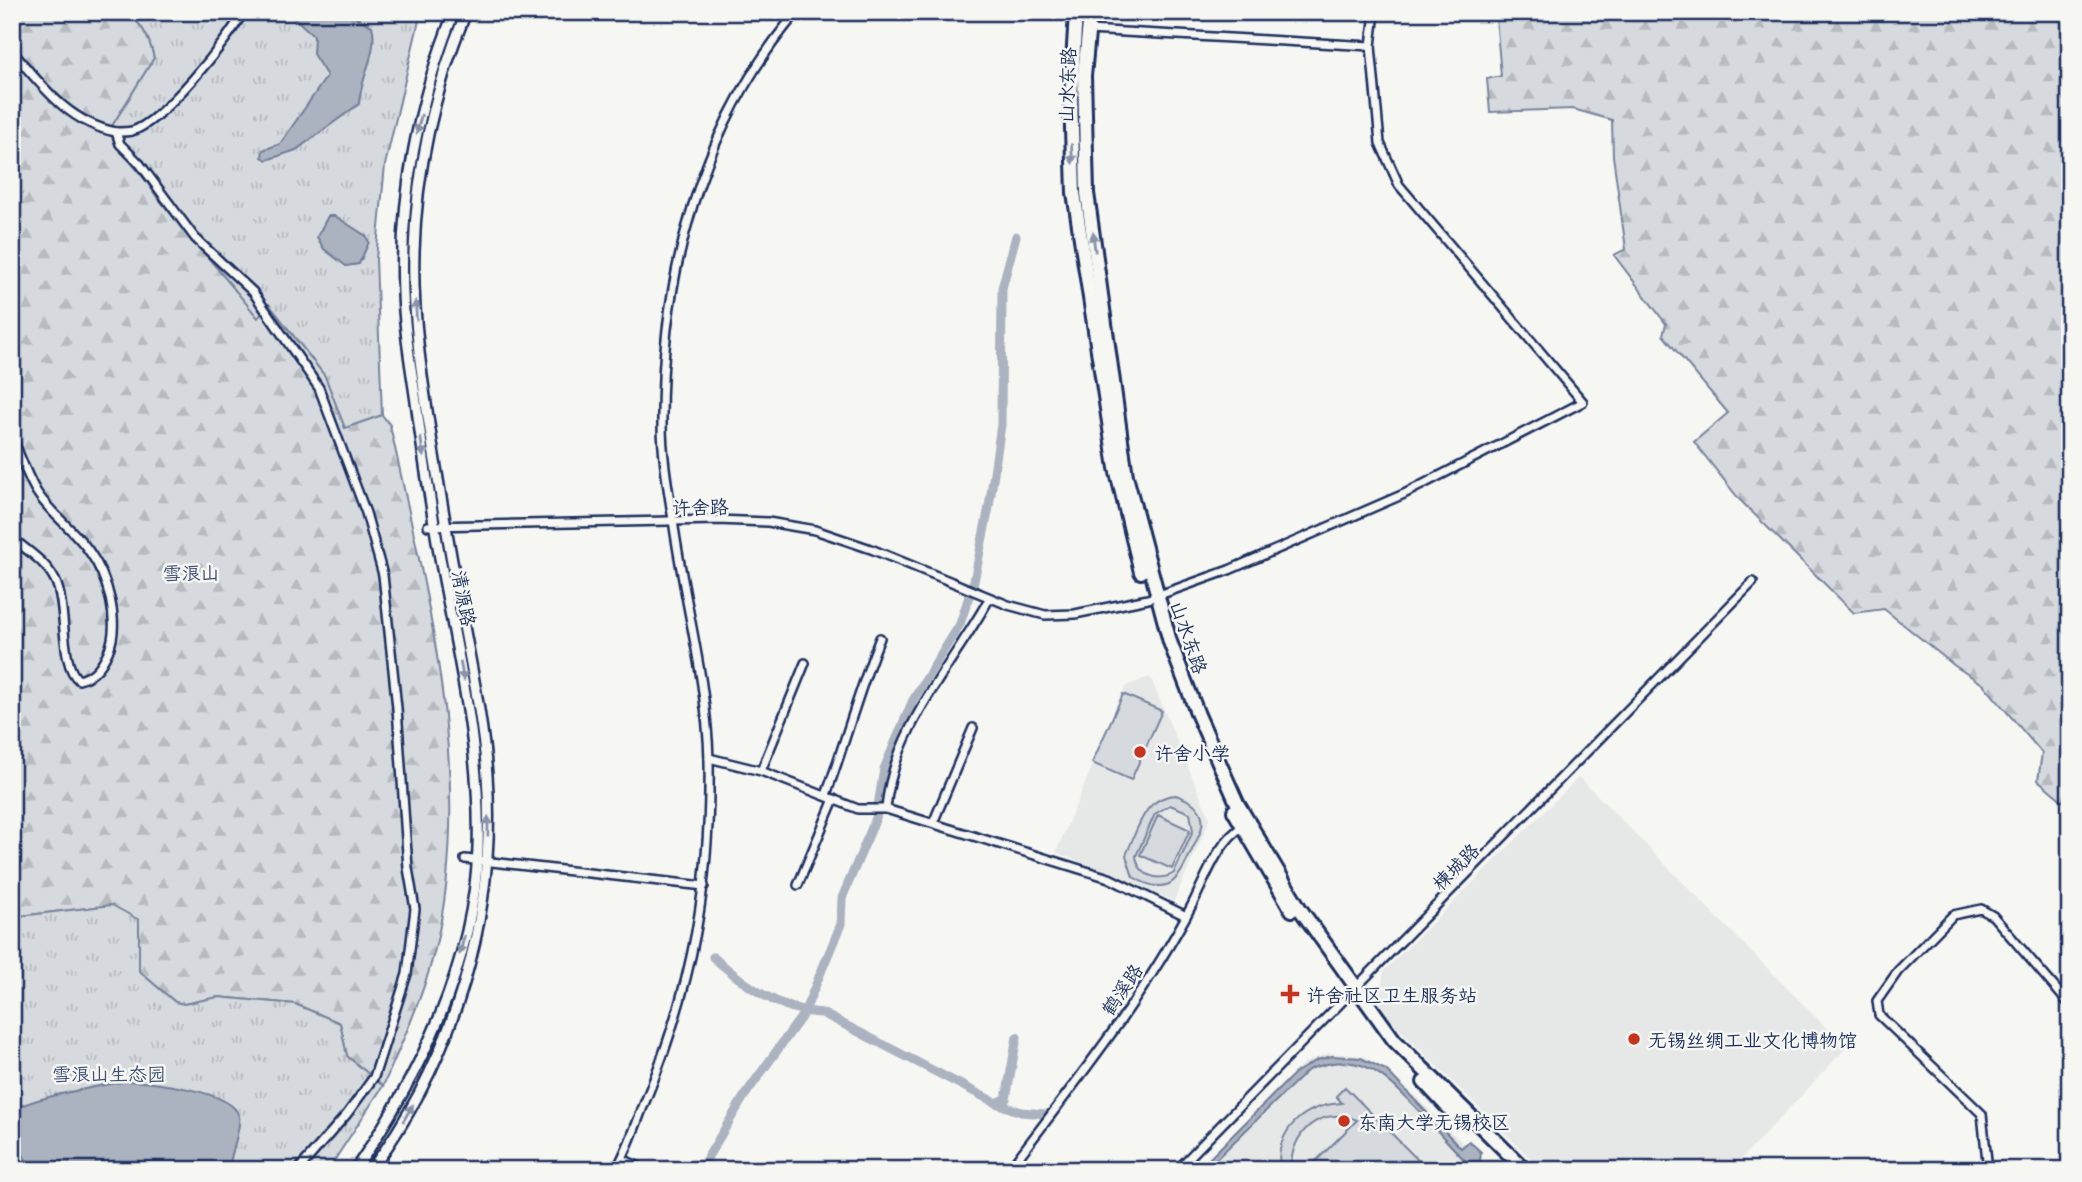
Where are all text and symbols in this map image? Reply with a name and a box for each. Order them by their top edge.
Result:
street label: 山水东路 [1051,47,1081,123]
one-way arrow [413,113,424,135]
one-way arrow [1067,143,1078,165]
one-way arrow [1088,231,1099,253]
one-way arrow [410,299,421,321]
one-way arrow [417,436,428,458]
street label: 许舍路 [671,492,729,520]
park label: 雪浪山 [162,558,220,586]
street label: 清源路 [446,567,484,629]
street label: 山水东路 [1164,597,1216,677]
one-way arrow [456,660,467,682]
place label: 许舍小学 [1154,738,1230,766]
marker: 许舍小学 [1132,744,1148,760]
one-way arrow [482,815,494,837]
street label: 楝城路 [1425,836,1485,896]
one-way arrow [456,934,467,956]
street label: 鹤溪路 [1093,958,1149,1020]
place label: 许舍社区卫生服务站 [1306,980,1477,1008]
marker: 许舍社区卫生服务站 [1280,984,1300,1004]
place label: 无锡丝绸工业文化博物馆 [1648,1025,1857,1053]
marker: 无锡丝绸工业文化博物馆 [1626,1031,1642,1047]
park label: 雪浪山生态园 [52,1059,166,1087]
one-way arrow [402,1103,415,1122]
place label: 东南大学无锡校区 [1358,1107,1510,1135]
marker: 东南大学无锡校区 [1336,1113,1352,1129]

